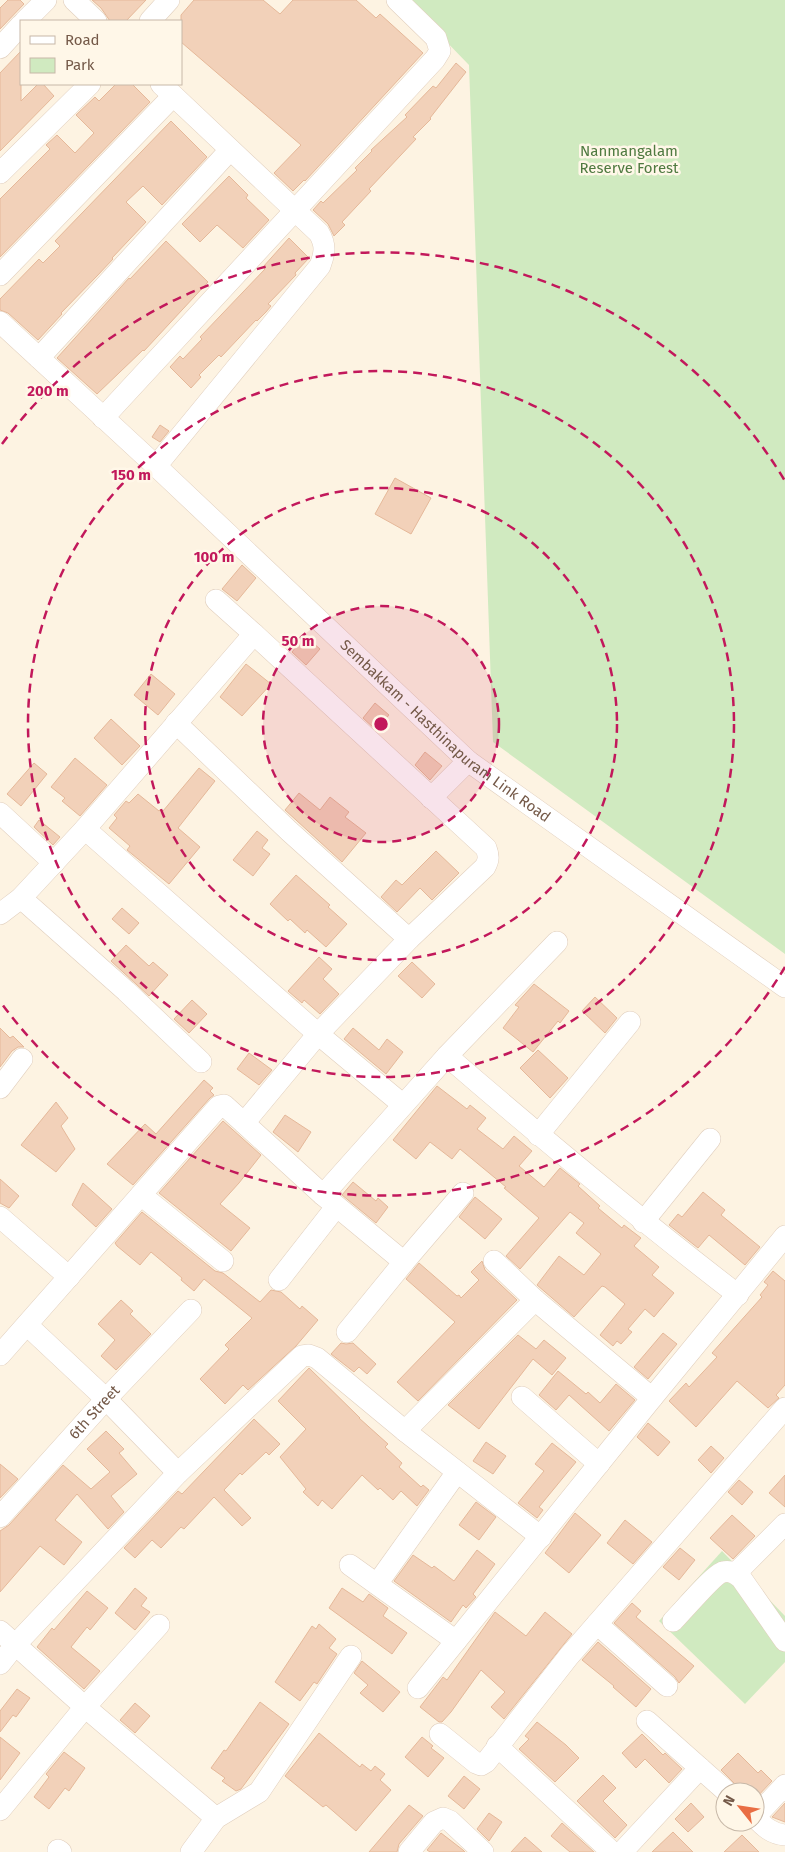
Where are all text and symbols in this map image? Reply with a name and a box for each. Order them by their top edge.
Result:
legend [20,20,182,85]
text: Road [65,31,100,49]
text: Park [65,56,95,74]
park label: Nanmangalam Reserve Forest [579,142,679,177]
text: 200 m [27,382,69,400]
text: 150 m [111,466,151,484]
text: 100 m [194,548,234,566]
text: 50 m [281,632,315,650]
street label: Sembakkam - Hasthinapuram Link Road [336,636,554,826]
centre of rings [372,715,390,733]
street label: 6th Street [65,1381,124,1443]
north arrow [715,1782,765,1832]
text: N [719,1792,739,1809]

